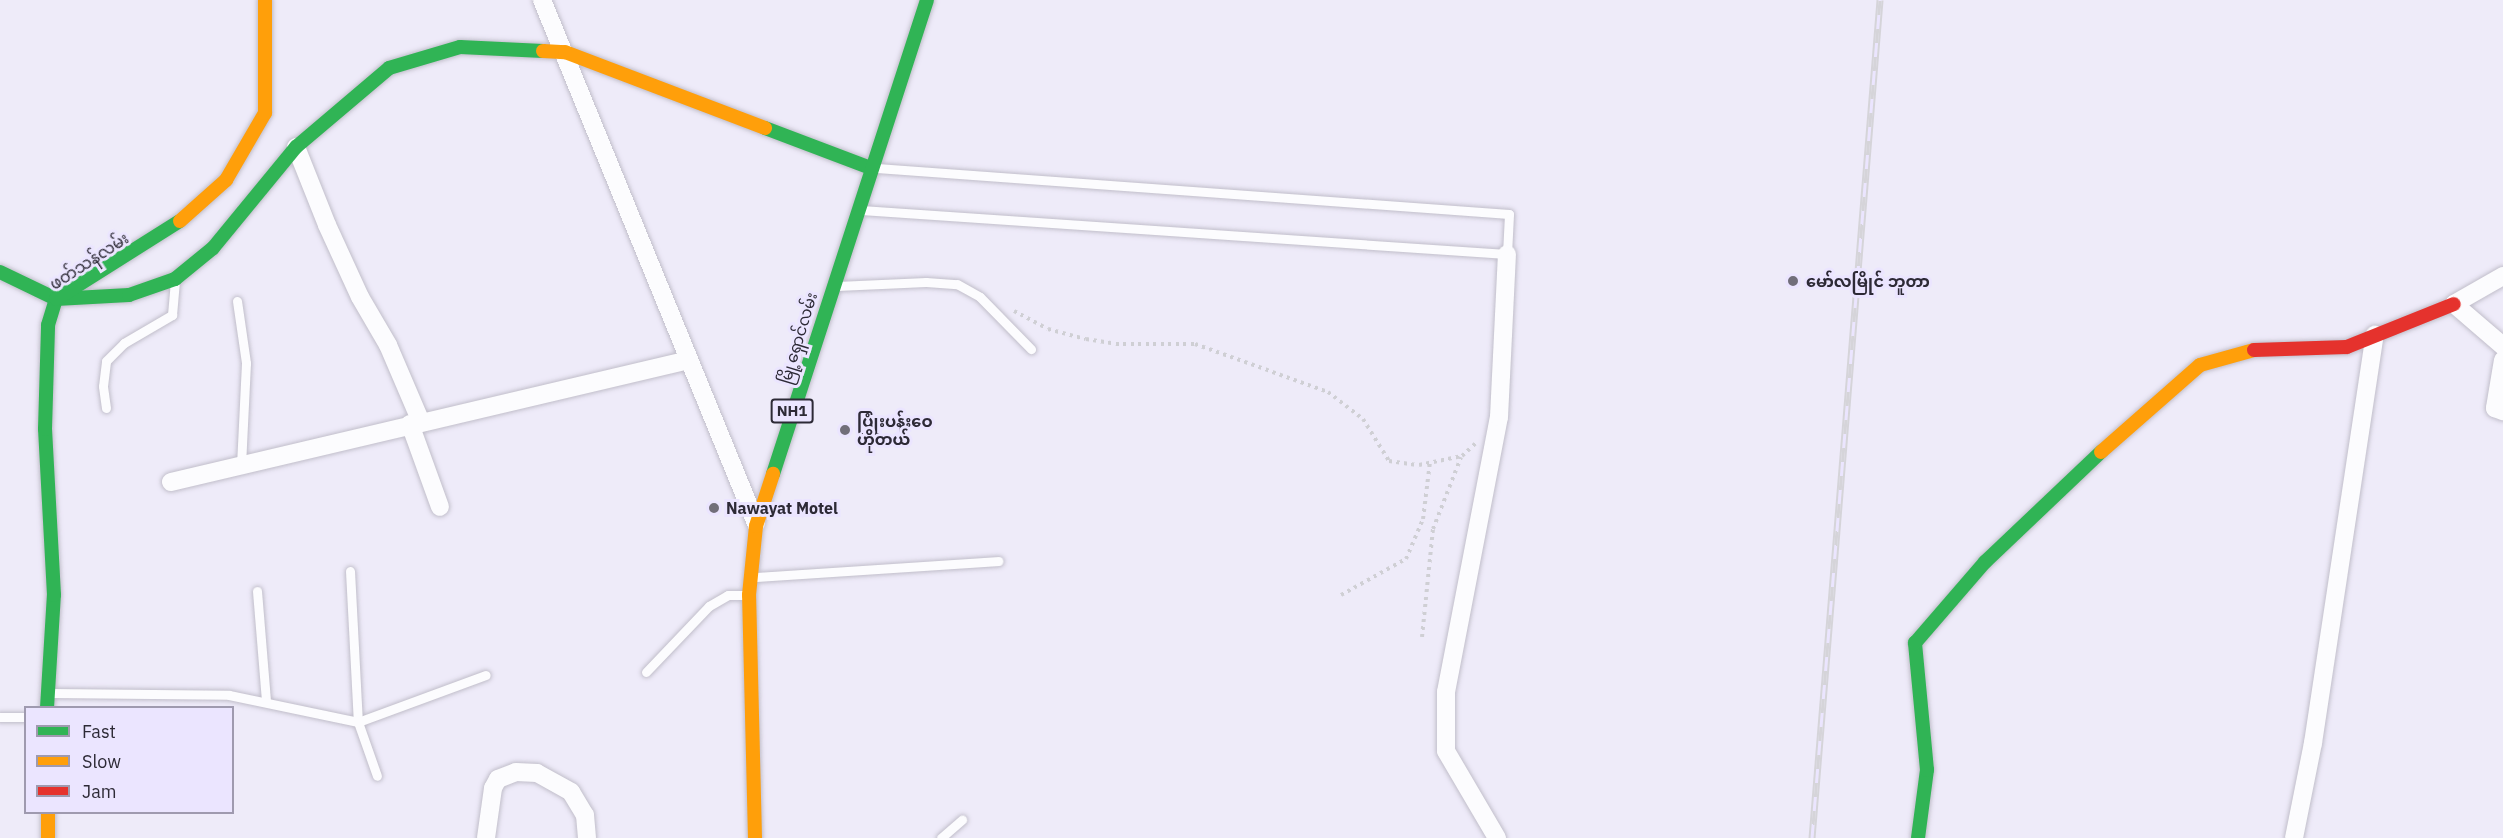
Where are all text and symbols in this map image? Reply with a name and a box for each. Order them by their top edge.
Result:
street label: ဖတ်သန်လမ်း [46,228,132,294]
place label: မော်လမြိုင် ဘူတာ [1806,271,1930,291]
marker: မော်လမြိုင် ဘူတာ [1784,272,1802,290]
street label: မြို့ရှောင်လမ်း [775,290,821,386]
road number: NH1 [770,399,814,423]
place label: ပြုံးပန်းဝေ ဟိုတယ် [857,411,933,449]
marker: ပြုံးပန်းဝေ ဟိုတယ် [838,423,852,437]
place label: Nawayat Motel [726,498,838,518]
marker: Nawayat Motel [707,501,721,515]
legend [24,706,234,814]
text: Fast [82,720,116,743]
text: Slow [82,750,121,773]
text: Jam [82,780,117,803]

